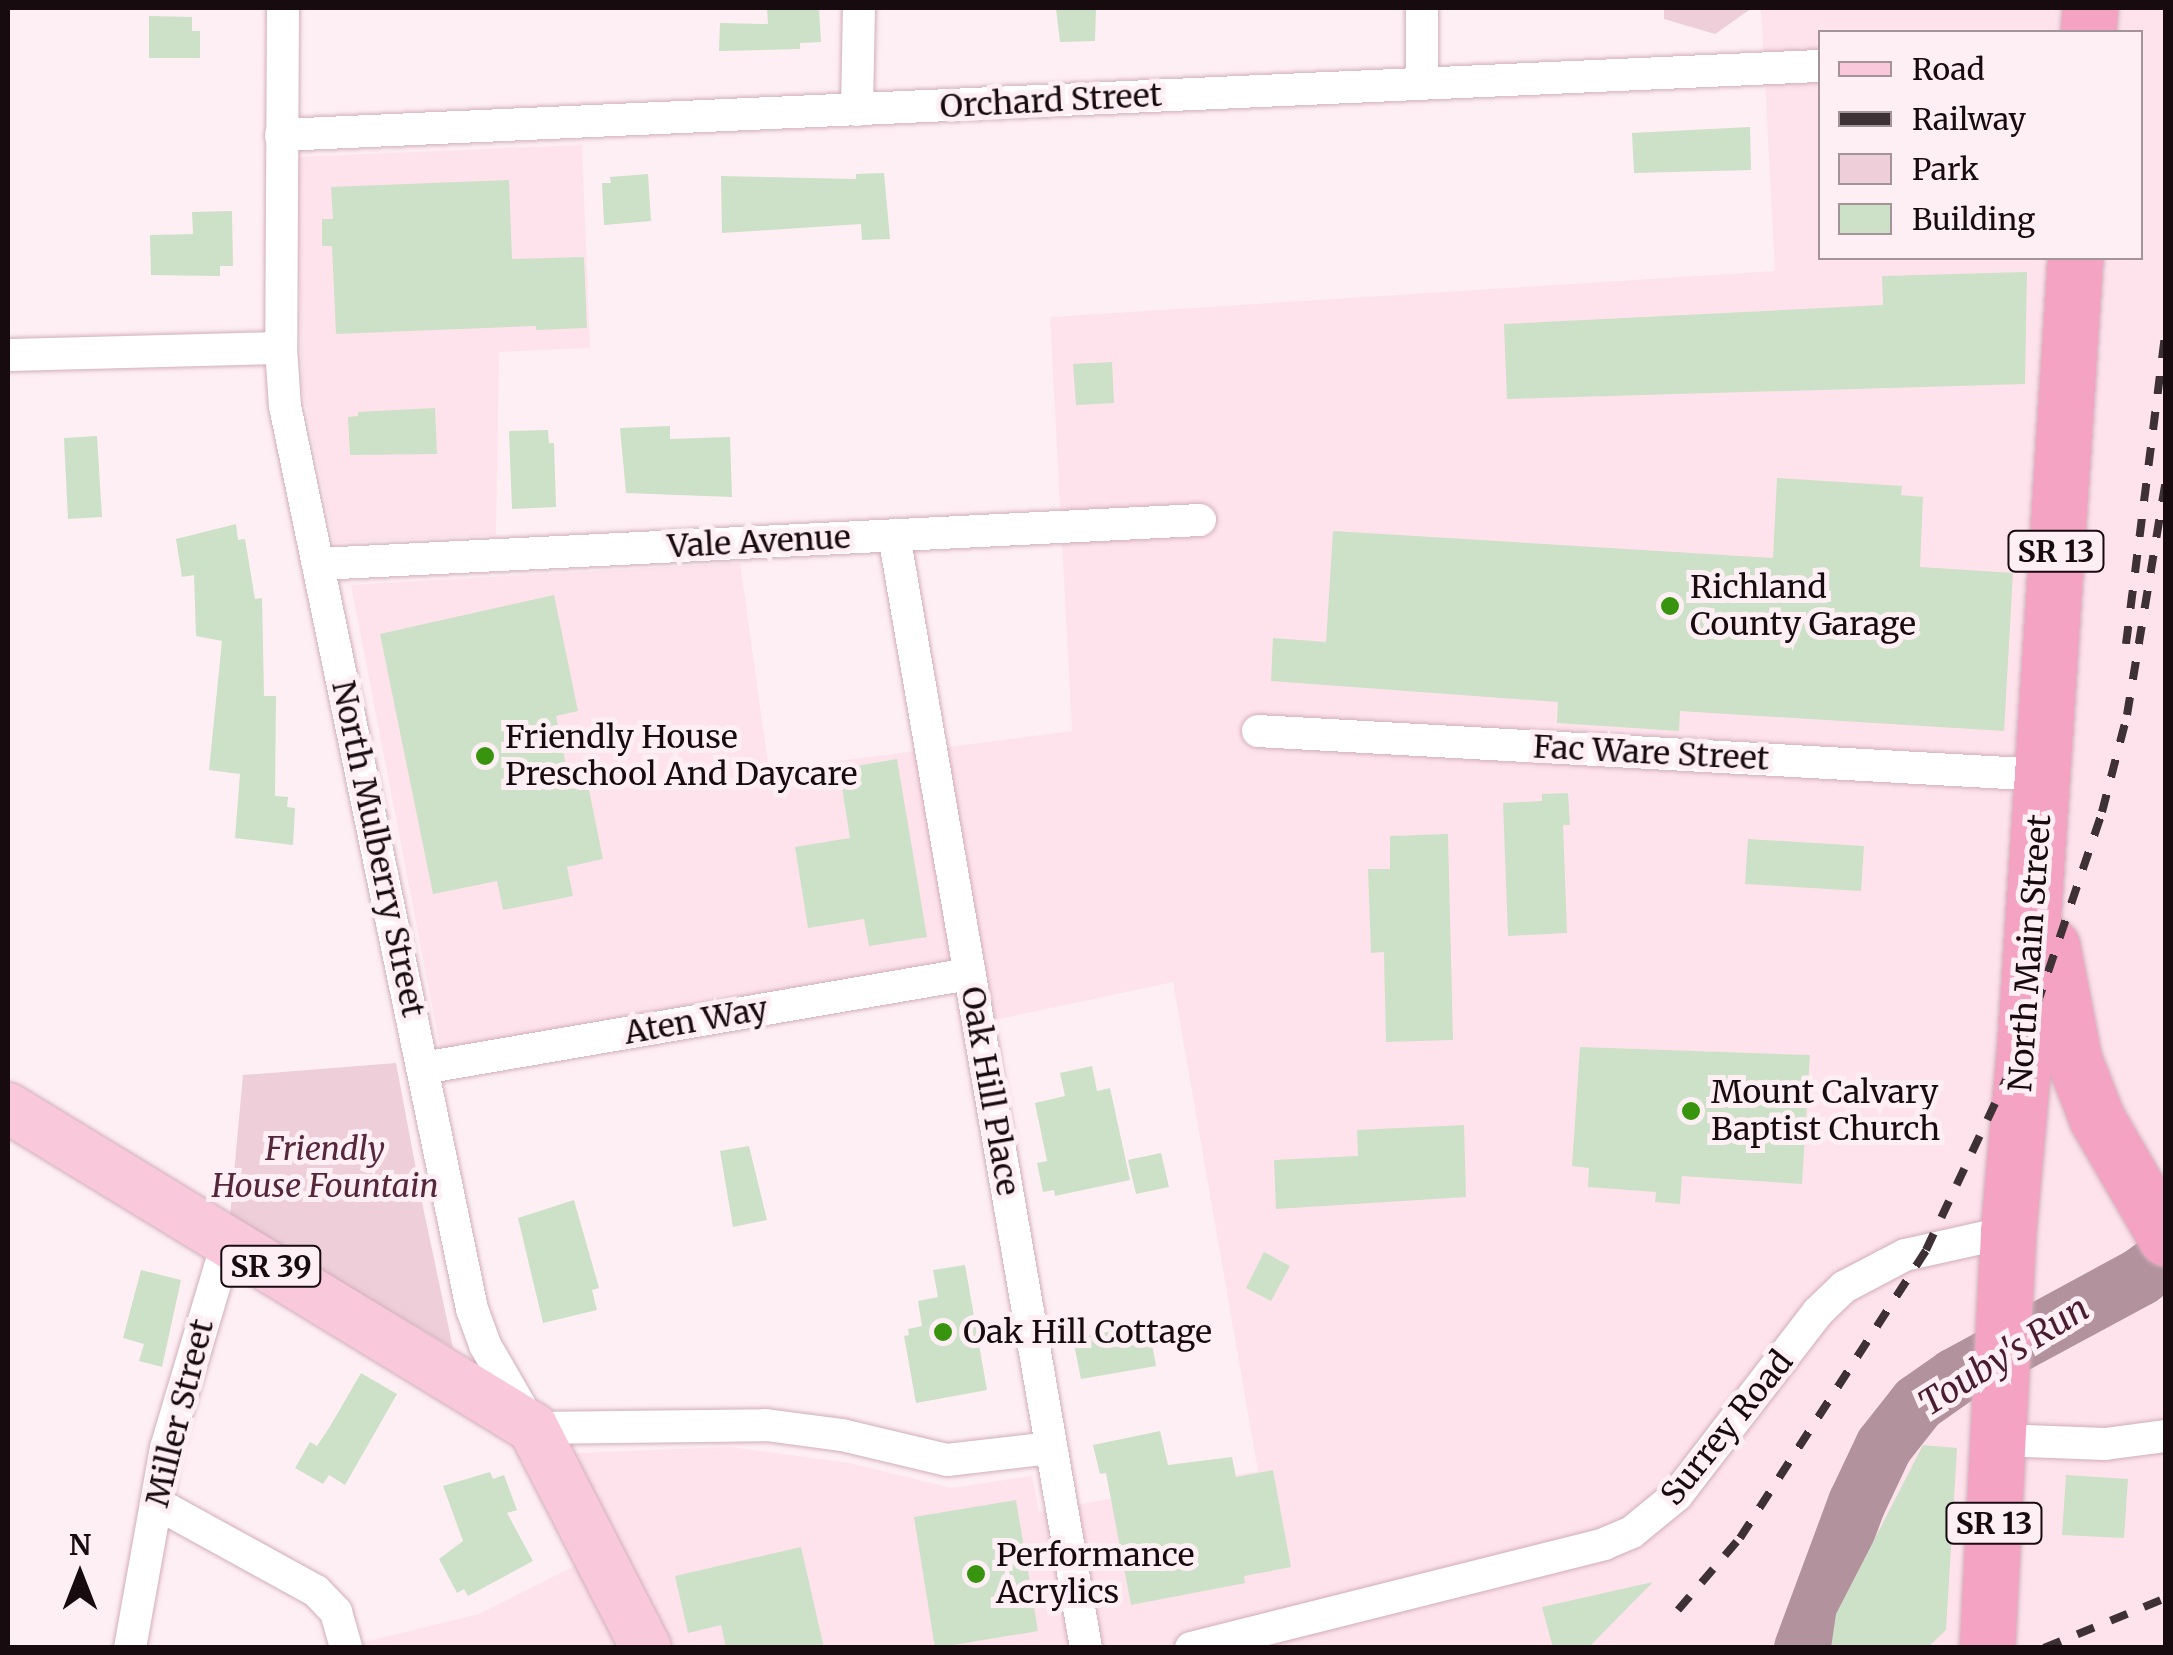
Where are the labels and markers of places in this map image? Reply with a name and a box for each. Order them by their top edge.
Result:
place label: Richland County Garage [1690,569,1916,644]
marker: Richland County Garage [1659,595,1681,617]
place label: Friendly House Preschool And Daycare [505,719,858,794]
marker: Friendly House Preschool And Daycare [474,745,496,767]
place label: Mount Calvary Baptist Church [1711,1074,1940,1149]
marker: Mount Calvary Baptist Church [1680,1100,1702,1122]
place label: Oak Hill Cottage [963,1313,1212,1351]
marker: Oak Hill Cottage [932,1321,954,1343]
place label: Performance Acrylics [996,1537,1194,1612]
marker: Performance Acrylics [965,1563,987,1585]

